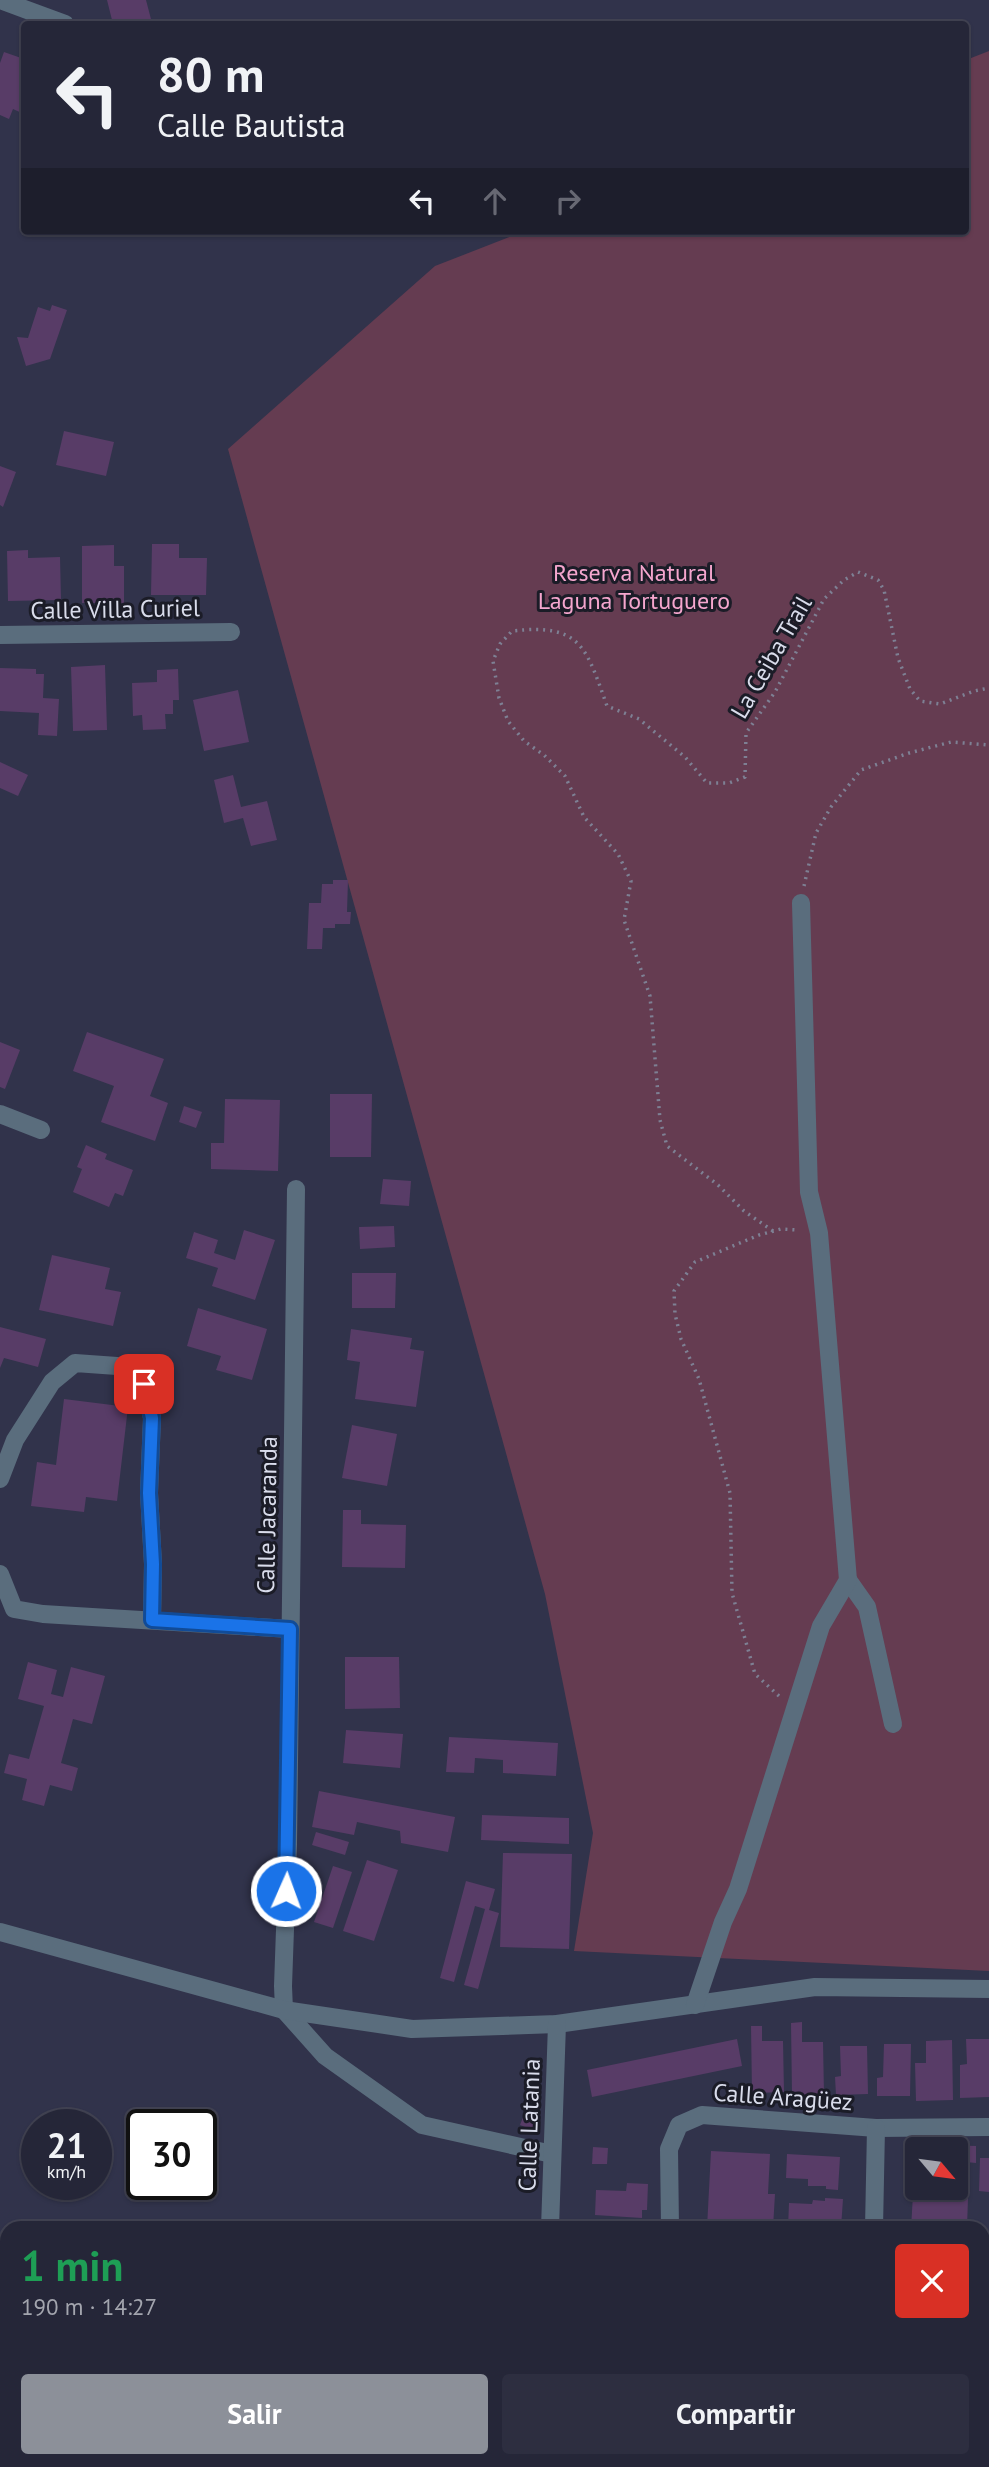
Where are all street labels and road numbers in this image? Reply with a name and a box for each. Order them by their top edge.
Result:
street label: La Ceiba Trail [723,590,819,724]
street label: Calle Villa Curiel [30,592,200,626]
street label: Calle Jacaranda [250,1436,284,1594]
street label: Calle Latania [511,2058,547,2192]
street label: Calle Aragüez [712,2077,854,2117]

